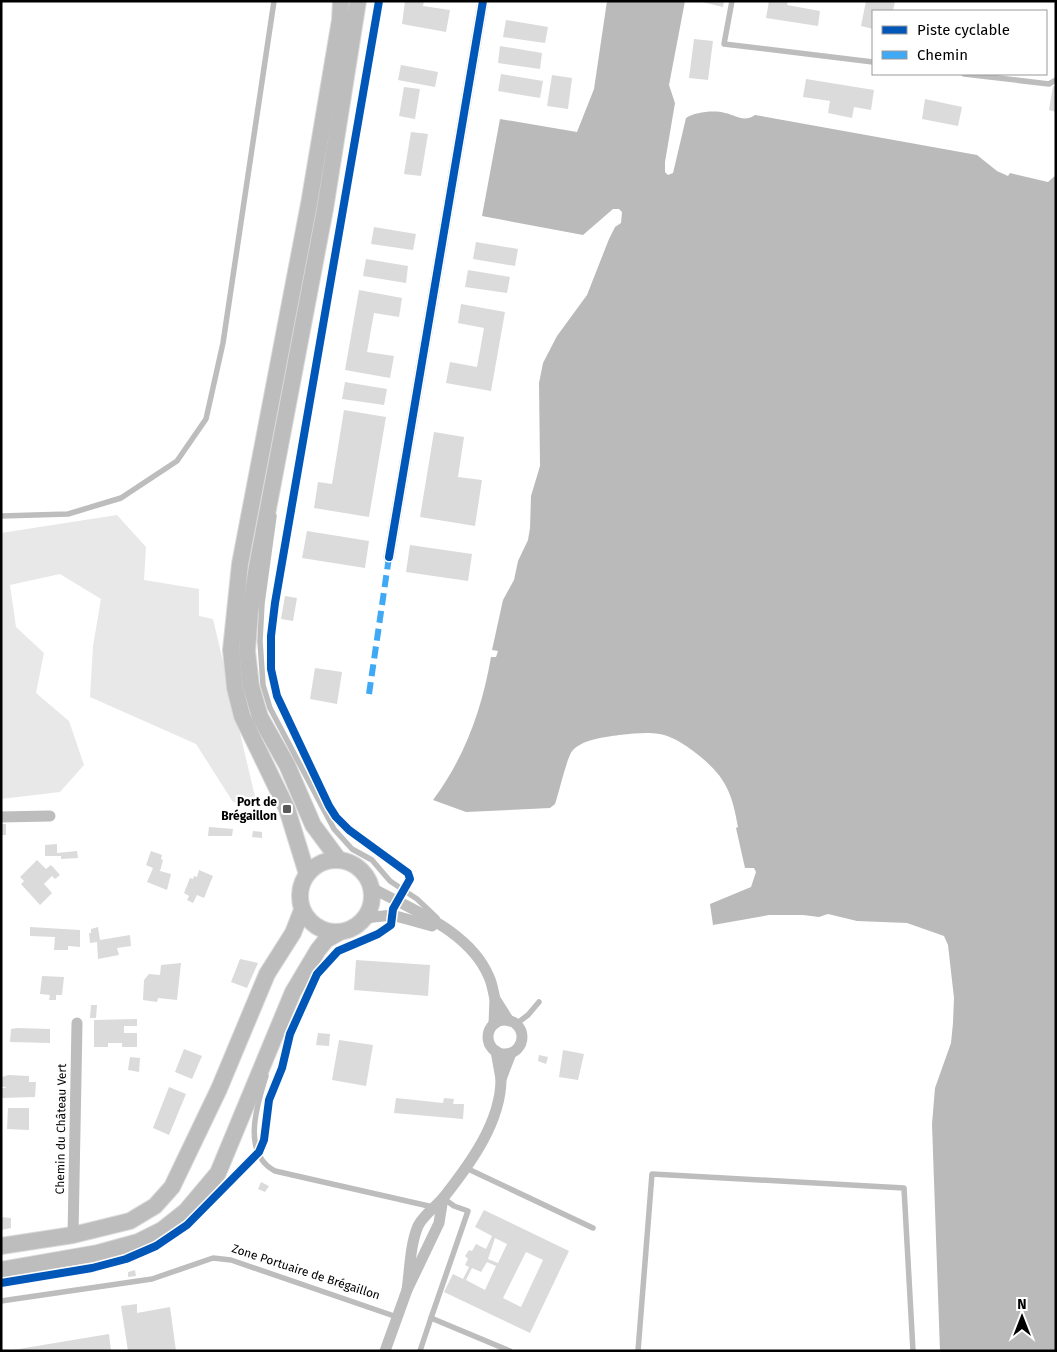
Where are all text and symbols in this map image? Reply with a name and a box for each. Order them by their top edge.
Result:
legend [872,10,1047,75]
text: Piste cyclable [917,21,1010,39]
text: Chemin [917,46,968,64]
place label: Port de Brégaillon [221,795,277,823]
marker: Port de Brégaillon [281,803,293,815]
street label: Chemin du Château Vert [53,1063,69,1194]
street label: Zone Portuaire de Brégaillon [230,1241,382,1303]
north arrow [997,1292,1047,1342]
text: N [1017,1296,1027,1313]

